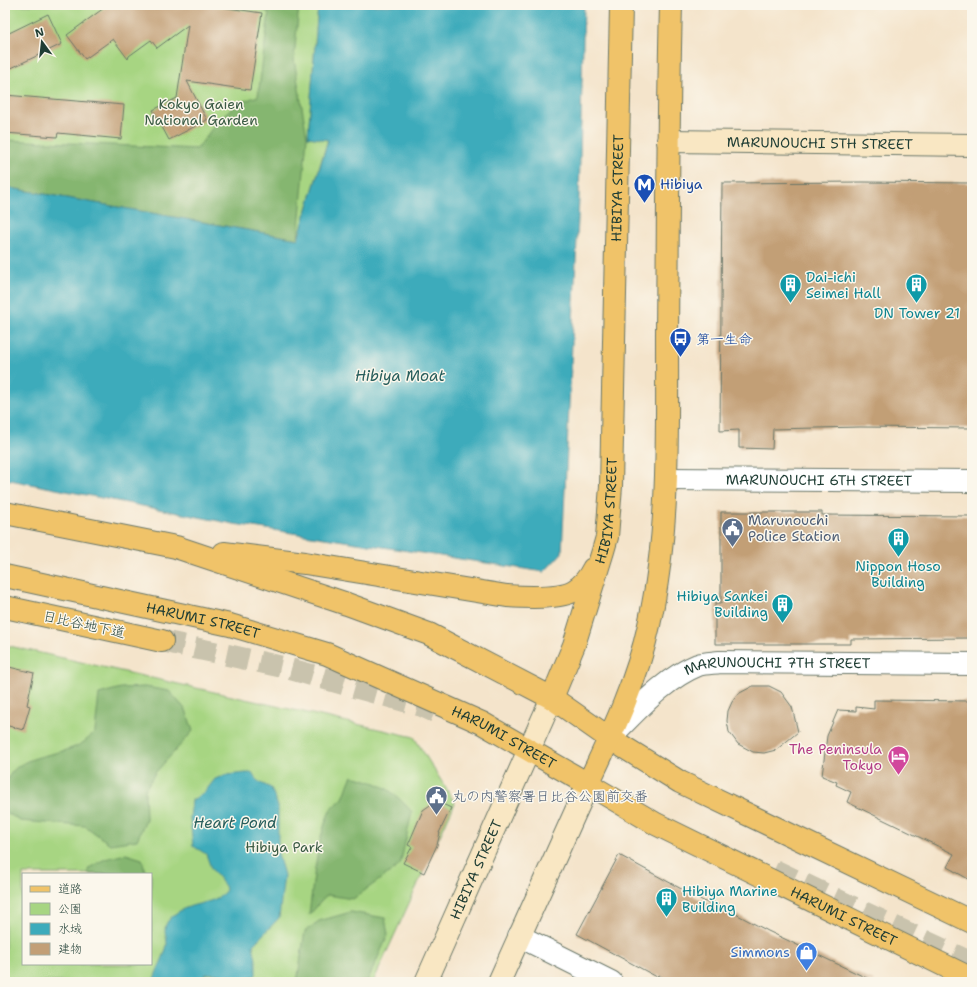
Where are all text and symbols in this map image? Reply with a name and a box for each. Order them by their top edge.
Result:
north arrow [22,22,62,62]
text: N [33,24,46,41]
park label: Kokyo Gaien National Garden [144,95,258,129]
street label: MARUNOUCHI 5TH STREET [727,133,914,153]
street label: HIBIYA STREET [607,134,627,242]
metro station icon: Hibiya [632,171,658,204]
place label: Hibiya [660,175,703,193]
place label: Dai-ichi Seimei Hall [806,268,881,302]
building icon: Dai-ichi Seimei Hall [778,272,804,305]
building icon: DN Tower 21 [904,272,930,305]
place label: DN Tower 21 [874,304,960,322]
bus stop icon: 第一生命 [668,326,694,359]
place label: 第一生命 [696,330,752,348]
water label: Hibiya Moat [355,366,445,386]
street label: HIBIYA STREET [591,457,621,566]
street label: MARUNOUCHI 6TH STREET [726,470,913,490]
place label: Marunouchi Police Station [748,511,841,545]
public building icon: Marunouchi Police Station [719,515,745,548]
building icon: Nippon Hoso Building [885,525,911,558]
place label: Nippon Hoso Building [855,557,941,591]
place label: Hibiya Sankei Building [677,587,768,621]
building icon: Hibiya Sankei Building [770,591,796,624]
street label: HARUMI STREET [144,598,263,643]
street label: 日比谷地下道 [41,606,127,642]
street label: MARUNOUCHI 7TH STREET [681,653,871,679]
street label: HARUMI STREET [449,702,560,773]
place label: The Peninsula Tokyo [789,740,882,774]
hotel icon: The Peninsula Tokyo [885,744,911,777]
public building icon: 丸の内警察署日比谷公園前交番 [423,783,449,816]
place label: 丸の内警察署日比谷公園前交番 [452,787,648,805]
water label: Heart Pond [193,813,277,833]
street label: HIBIYA STREET [446,816,506,922]
park label: Hibiya Park [245,838,323,856]
legend [22,873,152,965]
text: 道路 [58,881,82,897]
place label: Hibiya Marine Building [682,882,778,916]
street label: HARUMI STREET [787,882,900,950]
building icon: Hibiya Marine Building [653,886,679,919]
text: 公園 [58,901,82,917]
text: 水域 [58,921,82,937]
shop icon: Simmons [793,939,819,972]
text: 建物 [58,941,82,957]
place label: Simmons [731,943,790,961]

